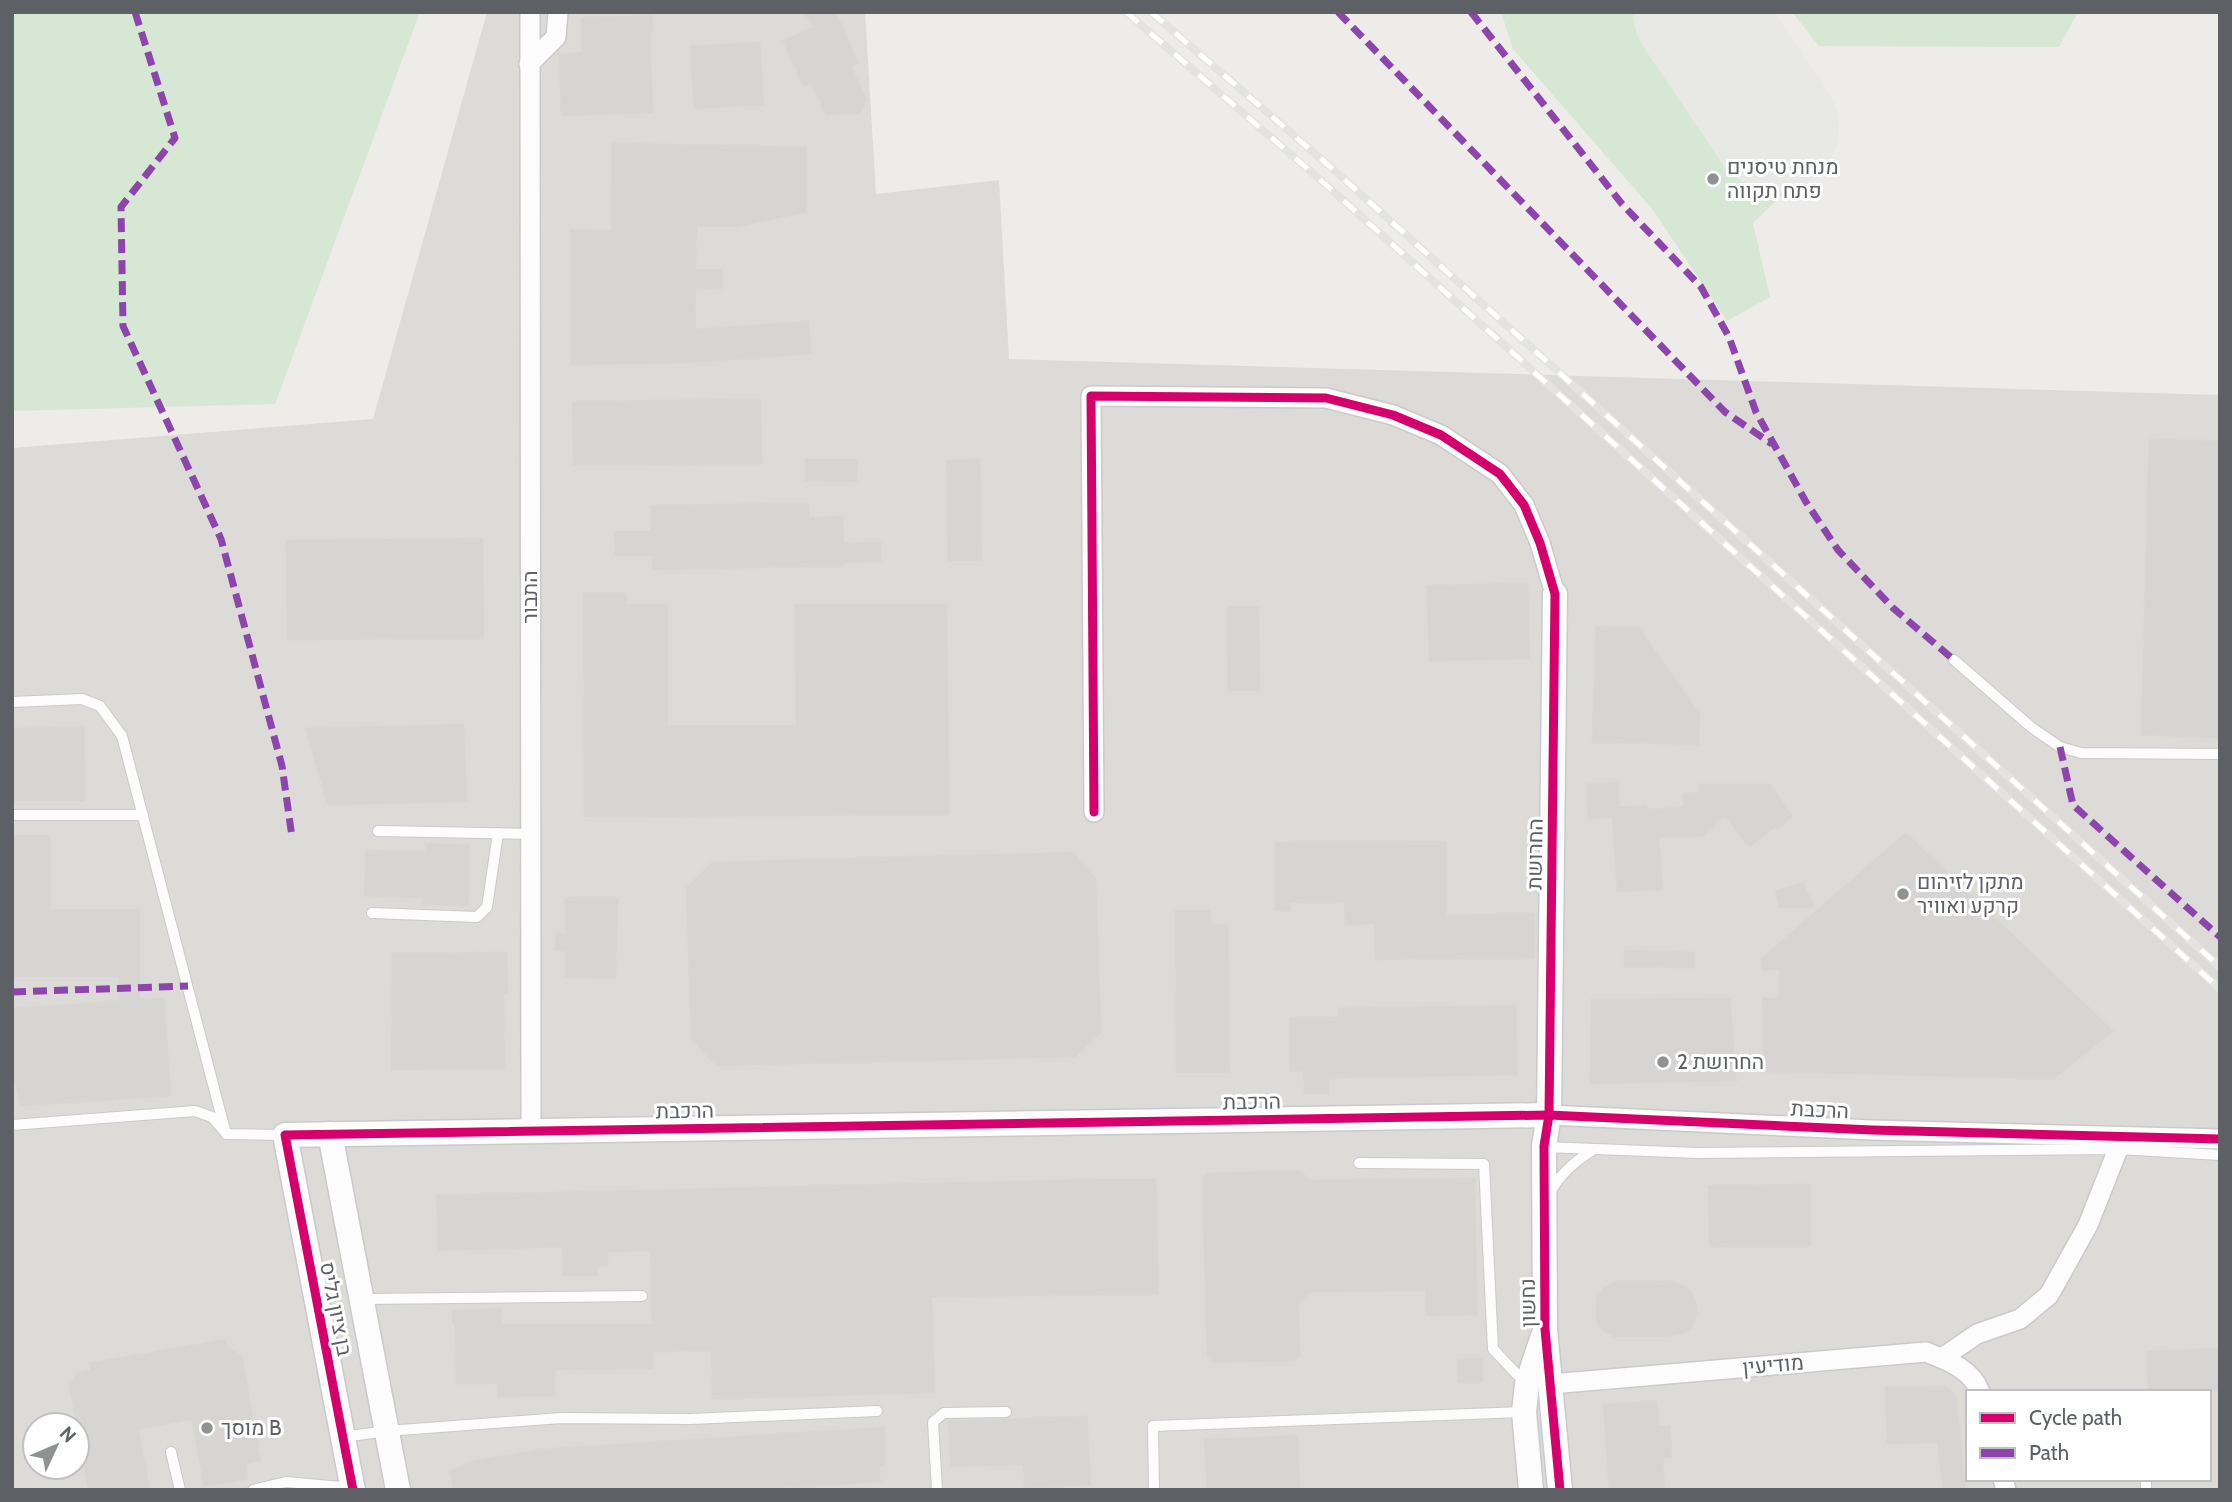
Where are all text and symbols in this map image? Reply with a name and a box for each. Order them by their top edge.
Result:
place label: מנחת טיסנים פתח תקווה [1727,154,1838,203]
marker: מנחת טיסנים פתח תקווה [1705,171,1721,187]
street label: התבור [517,570,542,624]
street label: החרושת [1521,818,1548,890]
place label: מתקן לזיהום קרקע ואוויר [1917,869,2024,918]
marker: מתקן לזיהום קרקע ואוויר [1895,886,1911,902]
place label: החרושת 2 [1677,1049,1764,1074]
marker: החרושת 2 [1655,1054,1671,1070]
street label: הרכבת [1223,1088,1281,1115]
street label: הרכבת [1790,1095,1850,1124]
street label: הרכבת [656,1097,714,1124]
street label: בן ציון גליס [315,1260,358,1358]
street label: נחשון [1515,1278,1540,1328]
street label: מודיעין [1741,1349,1805,1380]
legend [1966,1390,2211,1481]
text: Cycle path [2029,1405,2122,1430]
north arrow [21,1411,91,1481]
place label: מוסך B [221,1415,282,1440]
marker: מוסך B [199,1420,215,1436]
text: N [55,1422,81,1447]
text: Path [2029,1440,2069,1465]

